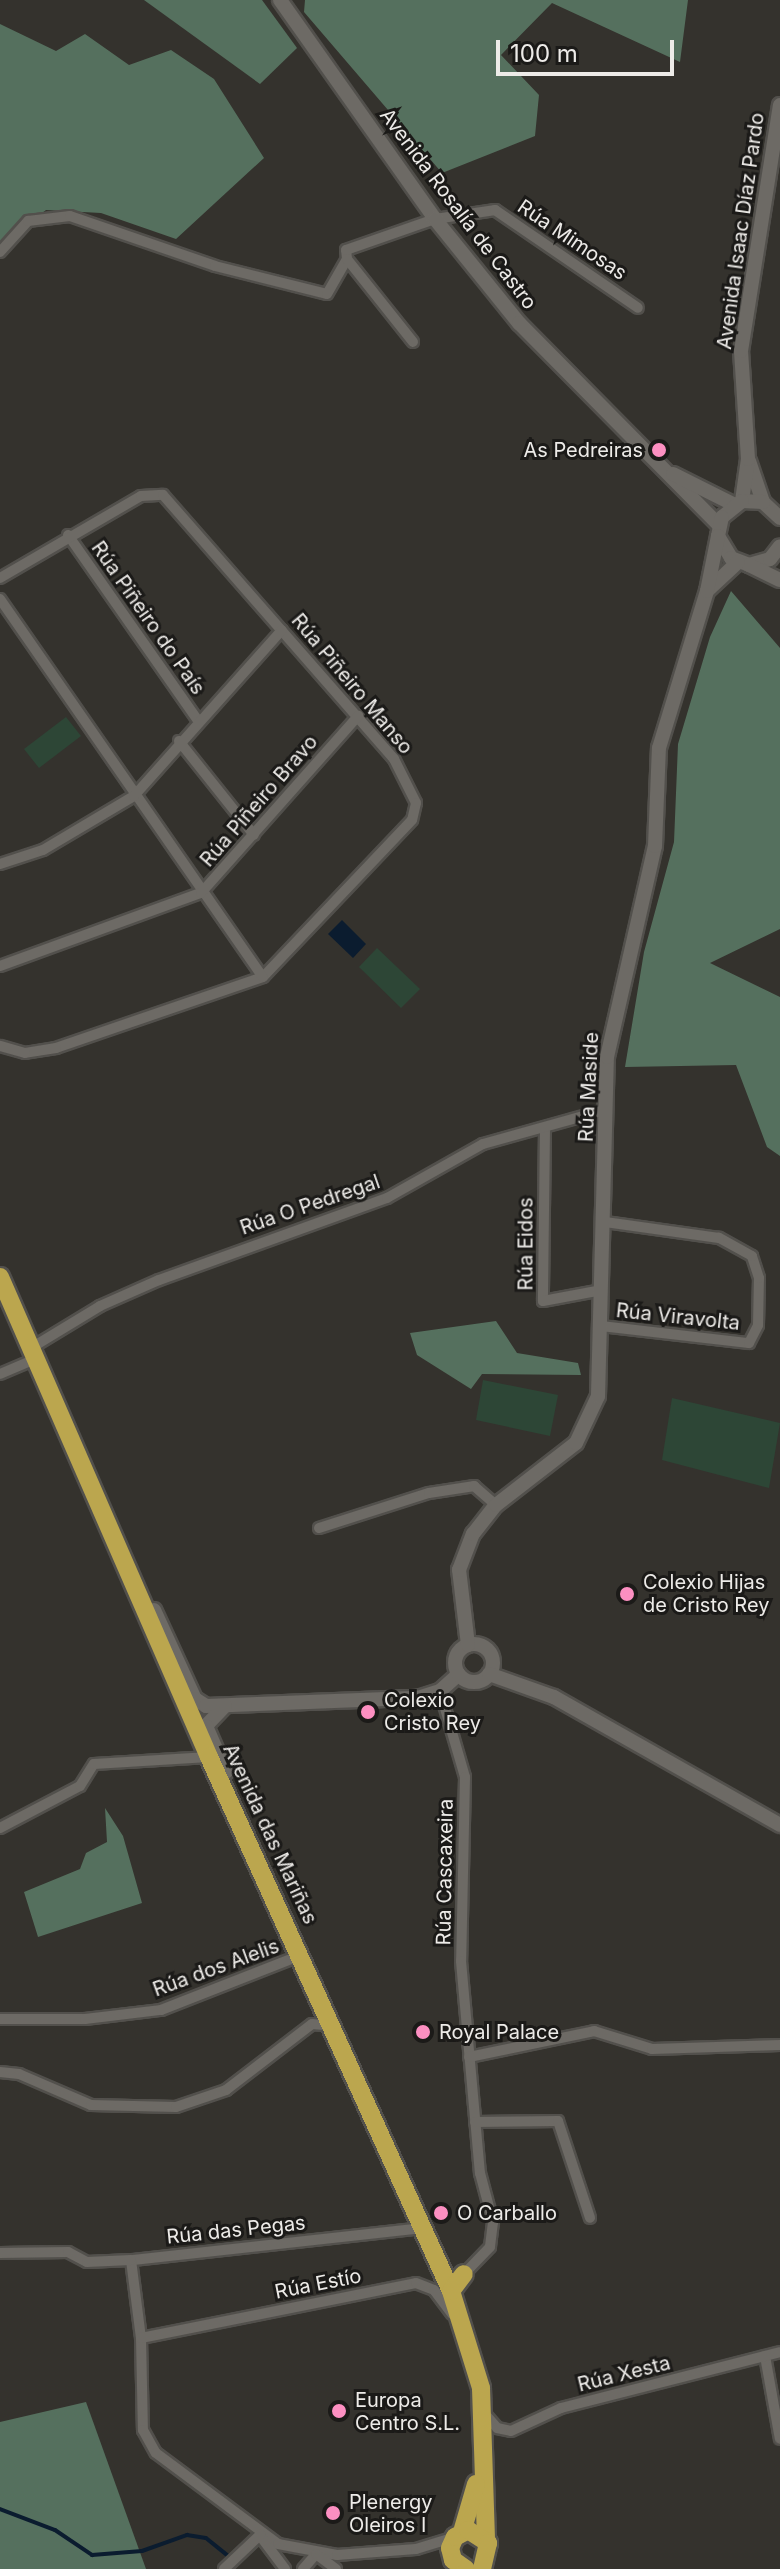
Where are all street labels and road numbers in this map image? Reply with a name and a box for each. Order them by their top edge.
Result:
street label: Avenida Rosalía de Castro [375,104,541,314]
street label: Avenida Isaac Díaz Pardo [713,111,769,351]
street label: Rúa Mimosas [513,195,631,285]
street label: Rúa Piñeiro do País [86,537,210,699]
street label: Rúa Piñeiro Manso [286,609,418,759]
street label: Rúa Piñeiro Bravo [195,730,323,872]
street label: Rúa Maside [574,1031,604,1143]
street label: Rúa O Pedregal [237,1170,383,1240]
street label: Rúa Eidos [514,1197,538,1291]
street label: Rúa Viravolta [615,1299,741,1335]
street label: Avenida das Mariñas [218,1740,322,1928]
street label: Rúa Cascaxeira [432,1799,458,1945]
street label: Rúa dos Alelis [150,1934,282,2002]
street label: Rúa das Pegas [165,2211,307,2249]
street label: Rúa Estío [273,2264,363,2304]
street label: Rúa Xesta [575,2351,673,2397]

